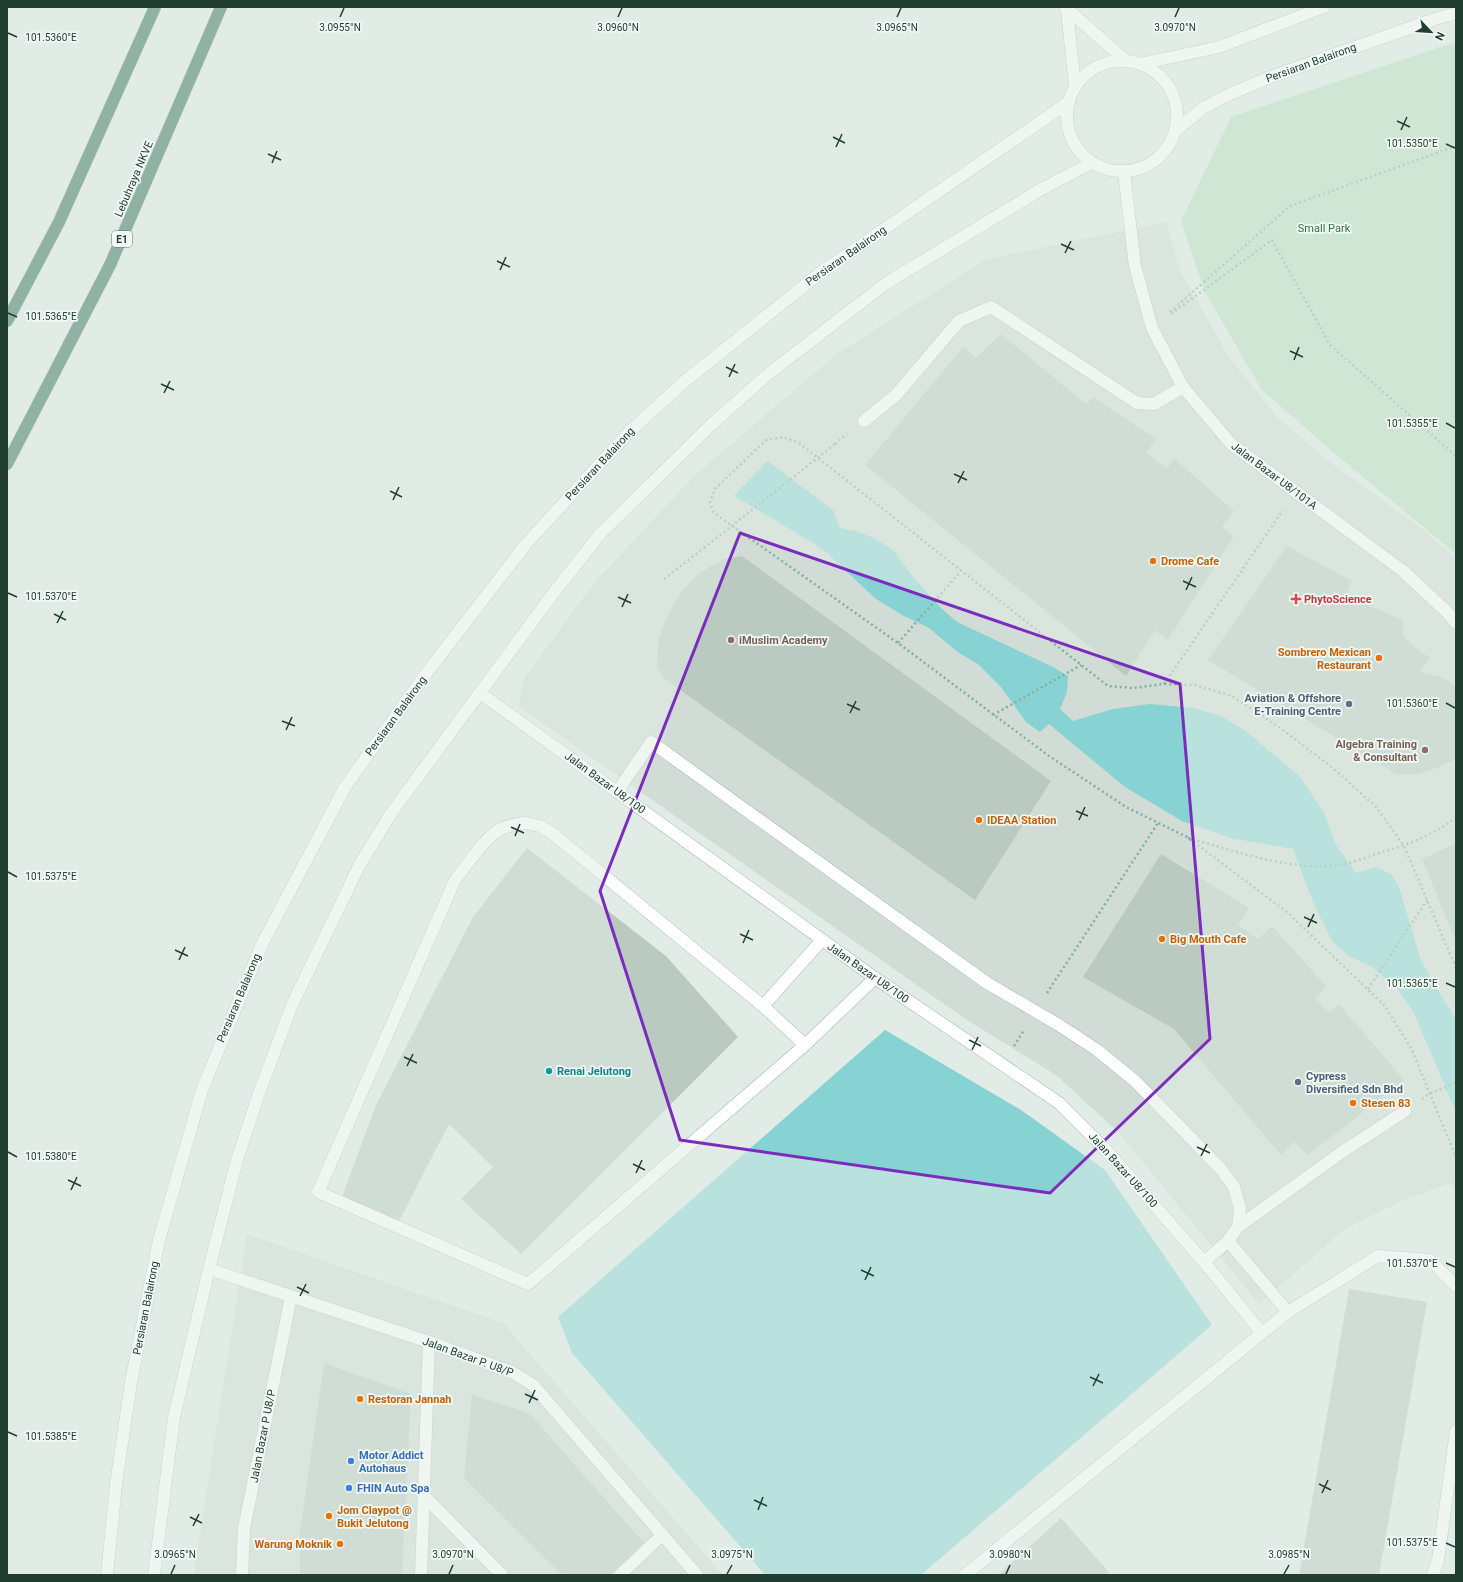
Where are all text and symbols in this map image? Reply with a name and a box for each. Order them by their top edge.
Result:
north arrow [1411,12,1451,52]
text: 3.0955°N [319,22,361,33]
text: 3.0960°N [597,22,639,33]
text: 3.0965°N [876,22,918,33]
text: 3.0970°N [1154,22,1196,33]
text: N [1432,30,1447,42]
text: 101.5360°E [25,32,77,43]
street label: Persiaran Balairong [1264,41,1358,85]
text: 101.5350°E [1386,138,1438,149]
street label: Lebuhraya NKVE [112,139,156,219]
park label: Small Park [1298,222,1351,235]
street label: Persiaran Balairong [803,223,889,289]
road number: E1 [112,231,132,247]
text: 101.5365°E [25,311,77,322]
text: 101.5355°E [1386,418,1438,429]
street label: Persiaran Balairong [563,425,637,503]
street label: Jalan Bazar U8/101A [1229,440,1320,513]
place label: Drome Cafe [1161,555,1219,568]
marker: Drome Cafe [1148,556,1158,566]
text: 101.5370°E [25,591,77,602]
place label: PhytoScience [1304,593,1372,606]
marker: PhytoScience [1291,594,1301,604]
place label: iMuslim Academy [739,634,828,647]
marker: iMuslim Academy [726,635,736,645]
place label: Sombrero Mexican Restaurant [1278,646,1371,672]
marker: Sombrero Mexican Restaurant [1374,653,1384,663]
street label: Persiaran Balairong [363,674,429,758]
place label: Aviation & Offshore E-Training Centre [1244,692,1341,718]
text: 101.5360°E [1386,698,1438,709]
marker: Aviation & Offshore E-Training Centre [1344,699,1354,709]
place label: Algebra Training & Consultant [1335,738,1417,764]
marker: Algebra Training & Consultant [1420,745,1430,755]
street label: Jalan Bazar U8/100 [562,749,648,817]
place label: IDEAA Station [987,814,1056,827]
marker: IDEAA Station [974,815,984,825]
text: 101.5375°E [25,871,77,882]
place label: Big Mouth Cafe [1170,933,1246,946]
marker: Big Mouth Cafe [1157,934,1167,944]
street label: Jalan Bazar U8/100 [825,940,911,1006]
street label: Persiaran Balairong [214,952,264,1044]
text: 101.5365°E [1386,978,1438,989]
place label: Renai Jelutong [557,1065,631,1078]
marker: Renai Jelutong [544,1066,554,1076]
place label: Cypress Diversified Sdn Bhd [1306,1070,1403,1096]
marker: Cypress Diversified Sdn Bhd [1293,1077,1303,1087]
place label: Stesen 83 [1361,1097,1411,1110]
marker: Stesen 83 [1348,1098,1358,1108]
street label: Jalan Bazar U8/100 [1086,1130,1160,1210]
text: 101.5380°E [25,1151,77,1162]
text: 101.5370°E [1386,1258,1438,1269]
street label: Persiaran Balairong [131,1260,161,1356]
street label: Jalan Bazar P. U8/P [421,1334,515,1380]
street label: Jalan Bazar P U8/P [248,1388,278,1484]
place label: Restoran Jannah [368,1393,451,1406]
marker: Restoran Jannah [355,1394,365,1404]
text: 101.5385°E [25,1431,77,1442]
place label: Motor Addict Autohaus [359,1449,424,1475]
marker: Motor Addict Autohaus [346,1456,356,1466]
place label: FHIN Auto Spa [357,1482,429,1495]
marker: FHIN Auto Spa [344,1483,354,1493]
place label: Jom Claypot @ Bukit Jelutong [337,1504,412,1530]
marker: Jom Claypot @ Bukit Jelutong [324,1511,334,1521]
text: 101.5375°E [1386,1537,1438,1548]
place label: Warung Moknik [255,1538,332,1551]
marker: Warung Moknik [335,1539,345,1549]
text: 3.0965°N [154,1549,196,1560]
text: 3.0970°N [432,1549,474,1560]
text: 3.0975°N [711,1549,753,1560]
text: 3.0980°N [989,1549,1031,1560]
text: 3.0985°N [1268,1549,1310,1560]

